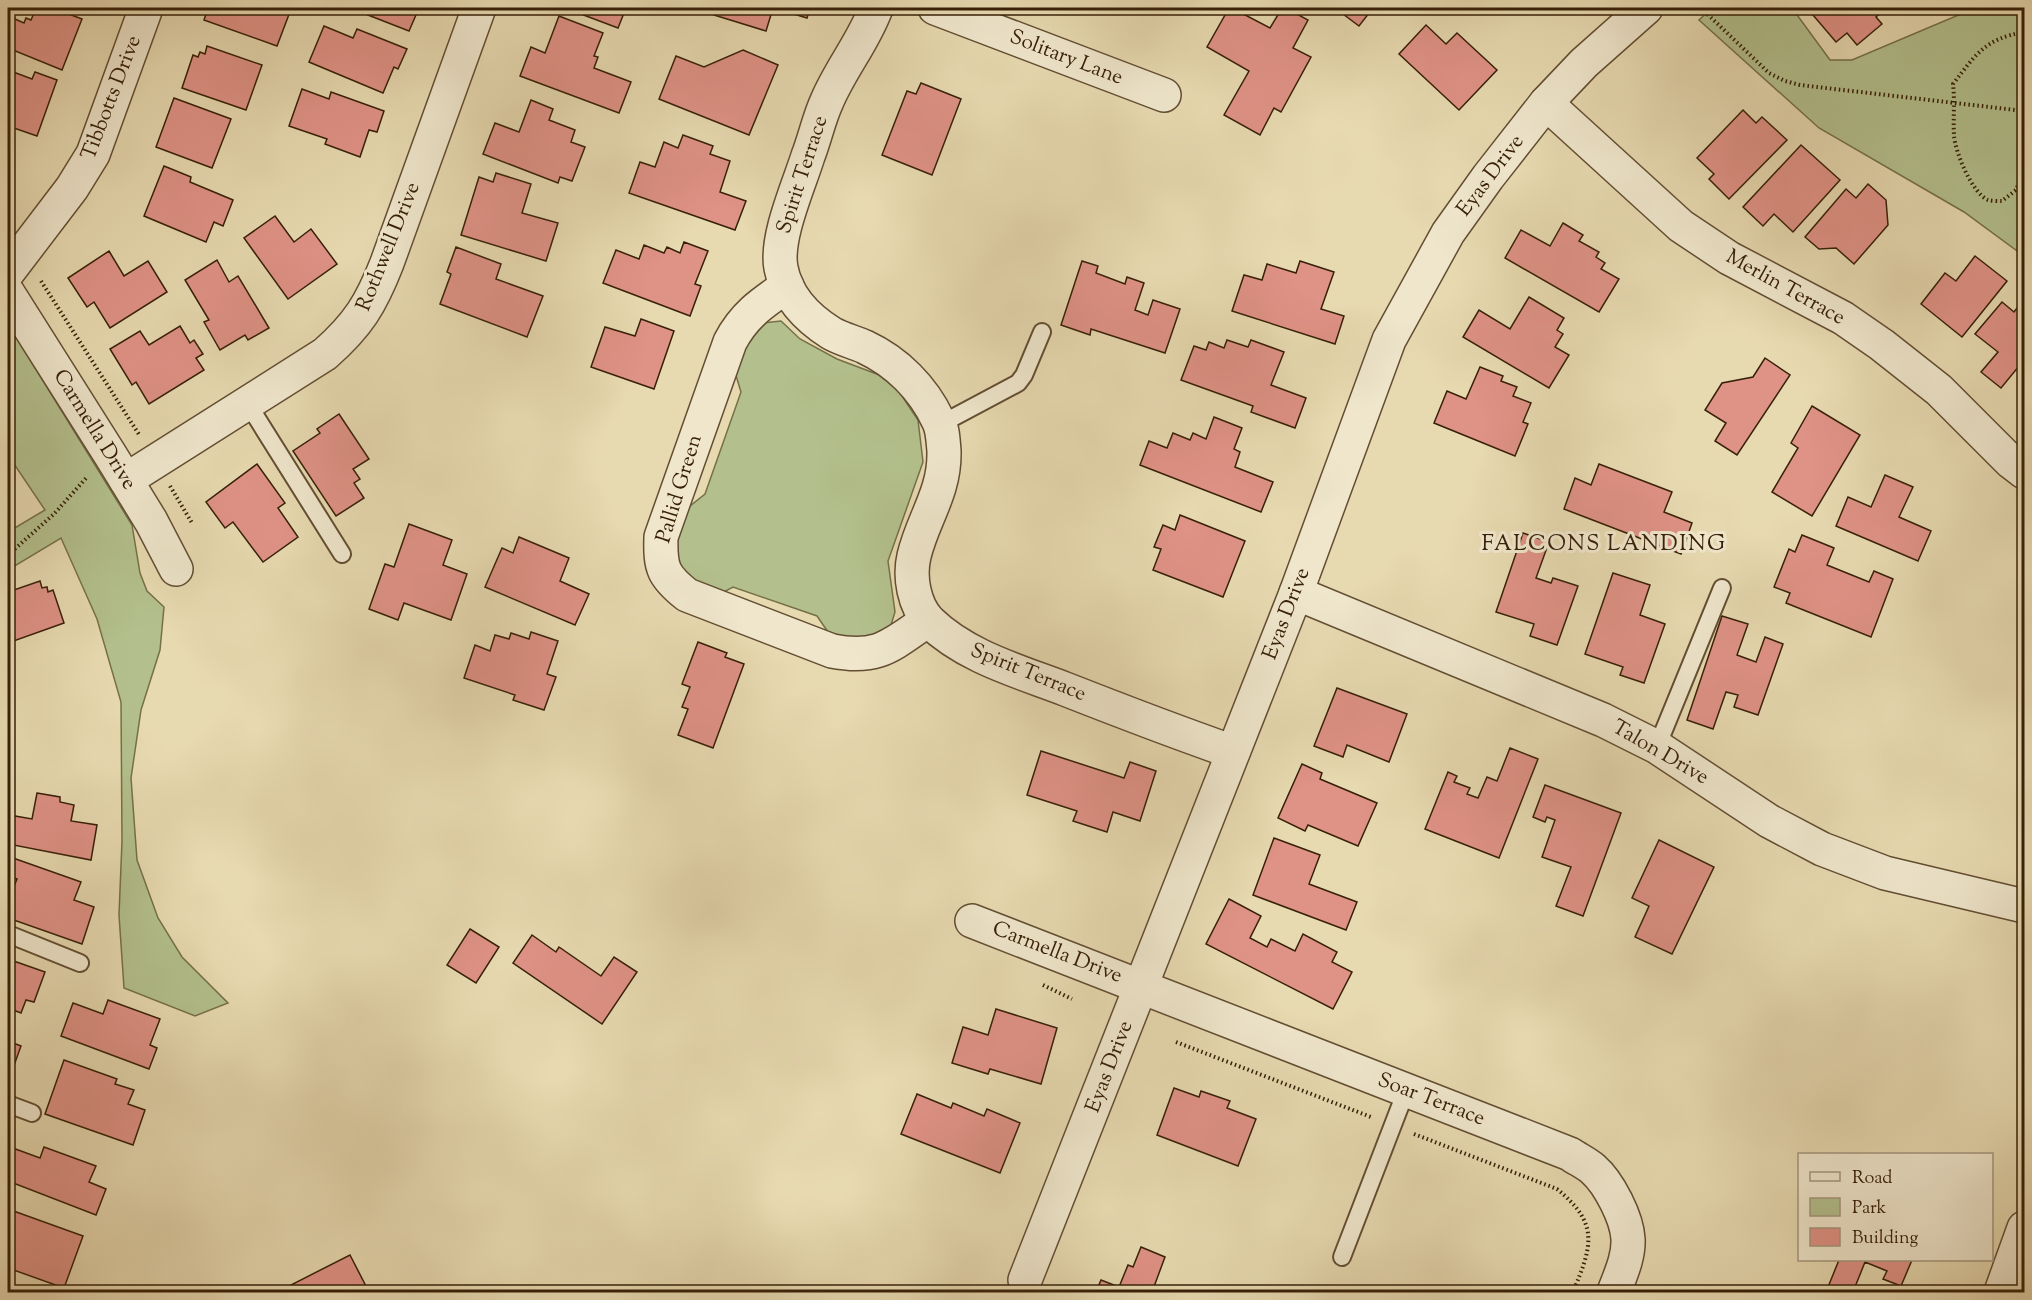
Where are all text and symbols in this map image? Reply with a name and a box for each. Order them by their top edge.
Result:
street label: Solitary Lane [1005,23,1127,93]
street label: Tibbotts Drive [74,31,150,165]
street label: Spirit Terrace [770,112,836,238]
street label: Eyas Drive [1450,129,1532,223]
street label: Rothwell Drive [349,178,429,316]
street label: Merlin Terrace [1720,243,1850,333]
street label: Carmella Drive [45,364,143,496]
street label: Pallid Green [649,431,711,547]
district label: FALCONS LANDING [1482,529,1726,561]
street label: Eyas Drive [1256,564,1318,664]
street label: Spirit Terrace [966,636,1090,710]
street label: Talon Drive [1606,713,1714,793]
street label: Carmella Drive [988,914,1126,992]
street label: Eyas Drive [1079,1017,1141,1117]
street label: Soar Terrace [1373,1066,1489,1134]
legend [1798,1153,1993,1261]
text: Road [1852,1166,1892,1192]
text: Park [1852,1196,1887,1222]
text: Building [1852,1226,1918,1252]

